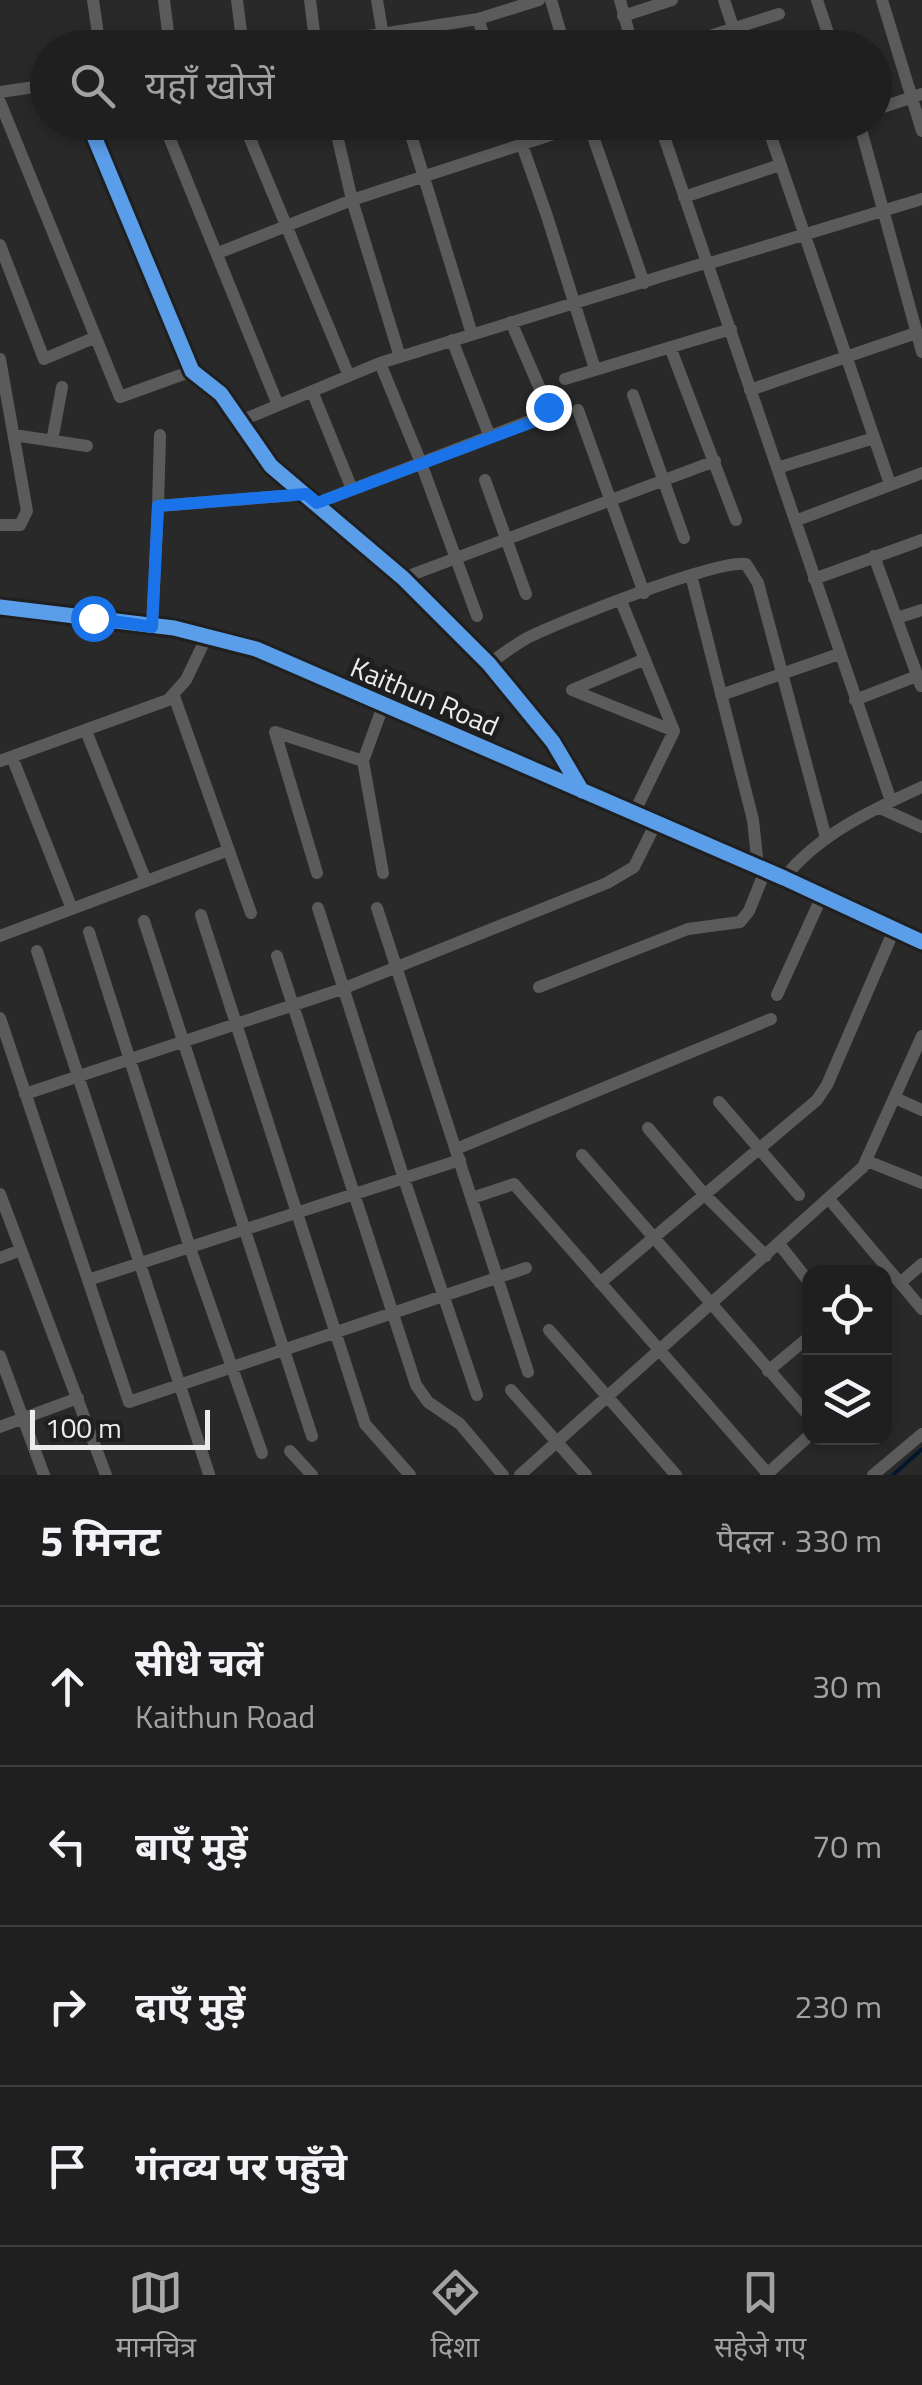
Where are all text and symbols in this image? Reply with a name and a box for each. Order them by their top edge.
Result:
search box [30,30,892,140]
text: यहाँ खोजें [145,56,275,114]
icon: search [65,58,120,113]
route end [526,385,572,431]
route start [71,596,117,642]
street label: Kaithun Road [344,645,506,747]
map controls [802,1265,892,1445]
button: locate [802,1265,892,1355]
button: layers [802,1355,892,1445]
scale bar [30,1405,210,1450]
text: 100 m [45,1406,122,1449]
text: 5 मिनट [40,1508,161,1572]
text: पैदल · 330 m [717,1516,882,1564]
text: सीधे चलें [135,1633,263,1691]
icon: ahead [40,1659,95,1714]
text: 30 m [812,1662,882,1710]
text: Kaithun Road [135,1692,315,1740]
text: बाएँ मुड़ें [135,1817,248,1875]
icon: left [40,1819,95,1874]
text: 70 m [812,1822,882,1870]
text: दाएँ मुड़ें [135,1977,245,2035]
icon: right [40,1979,95,2034]
text: 230 m [794,1982,882,2030]
text: गंतव्य पर पहुँचे [135,2137,347,2195]
icon: arrive [40,2139,95,2194]
tab: मानचित्र [116,2265,196,2368]
tab: दिशा [428,2265,483,2368]
tab: सहेजे गए [714,2265,806,2368]

